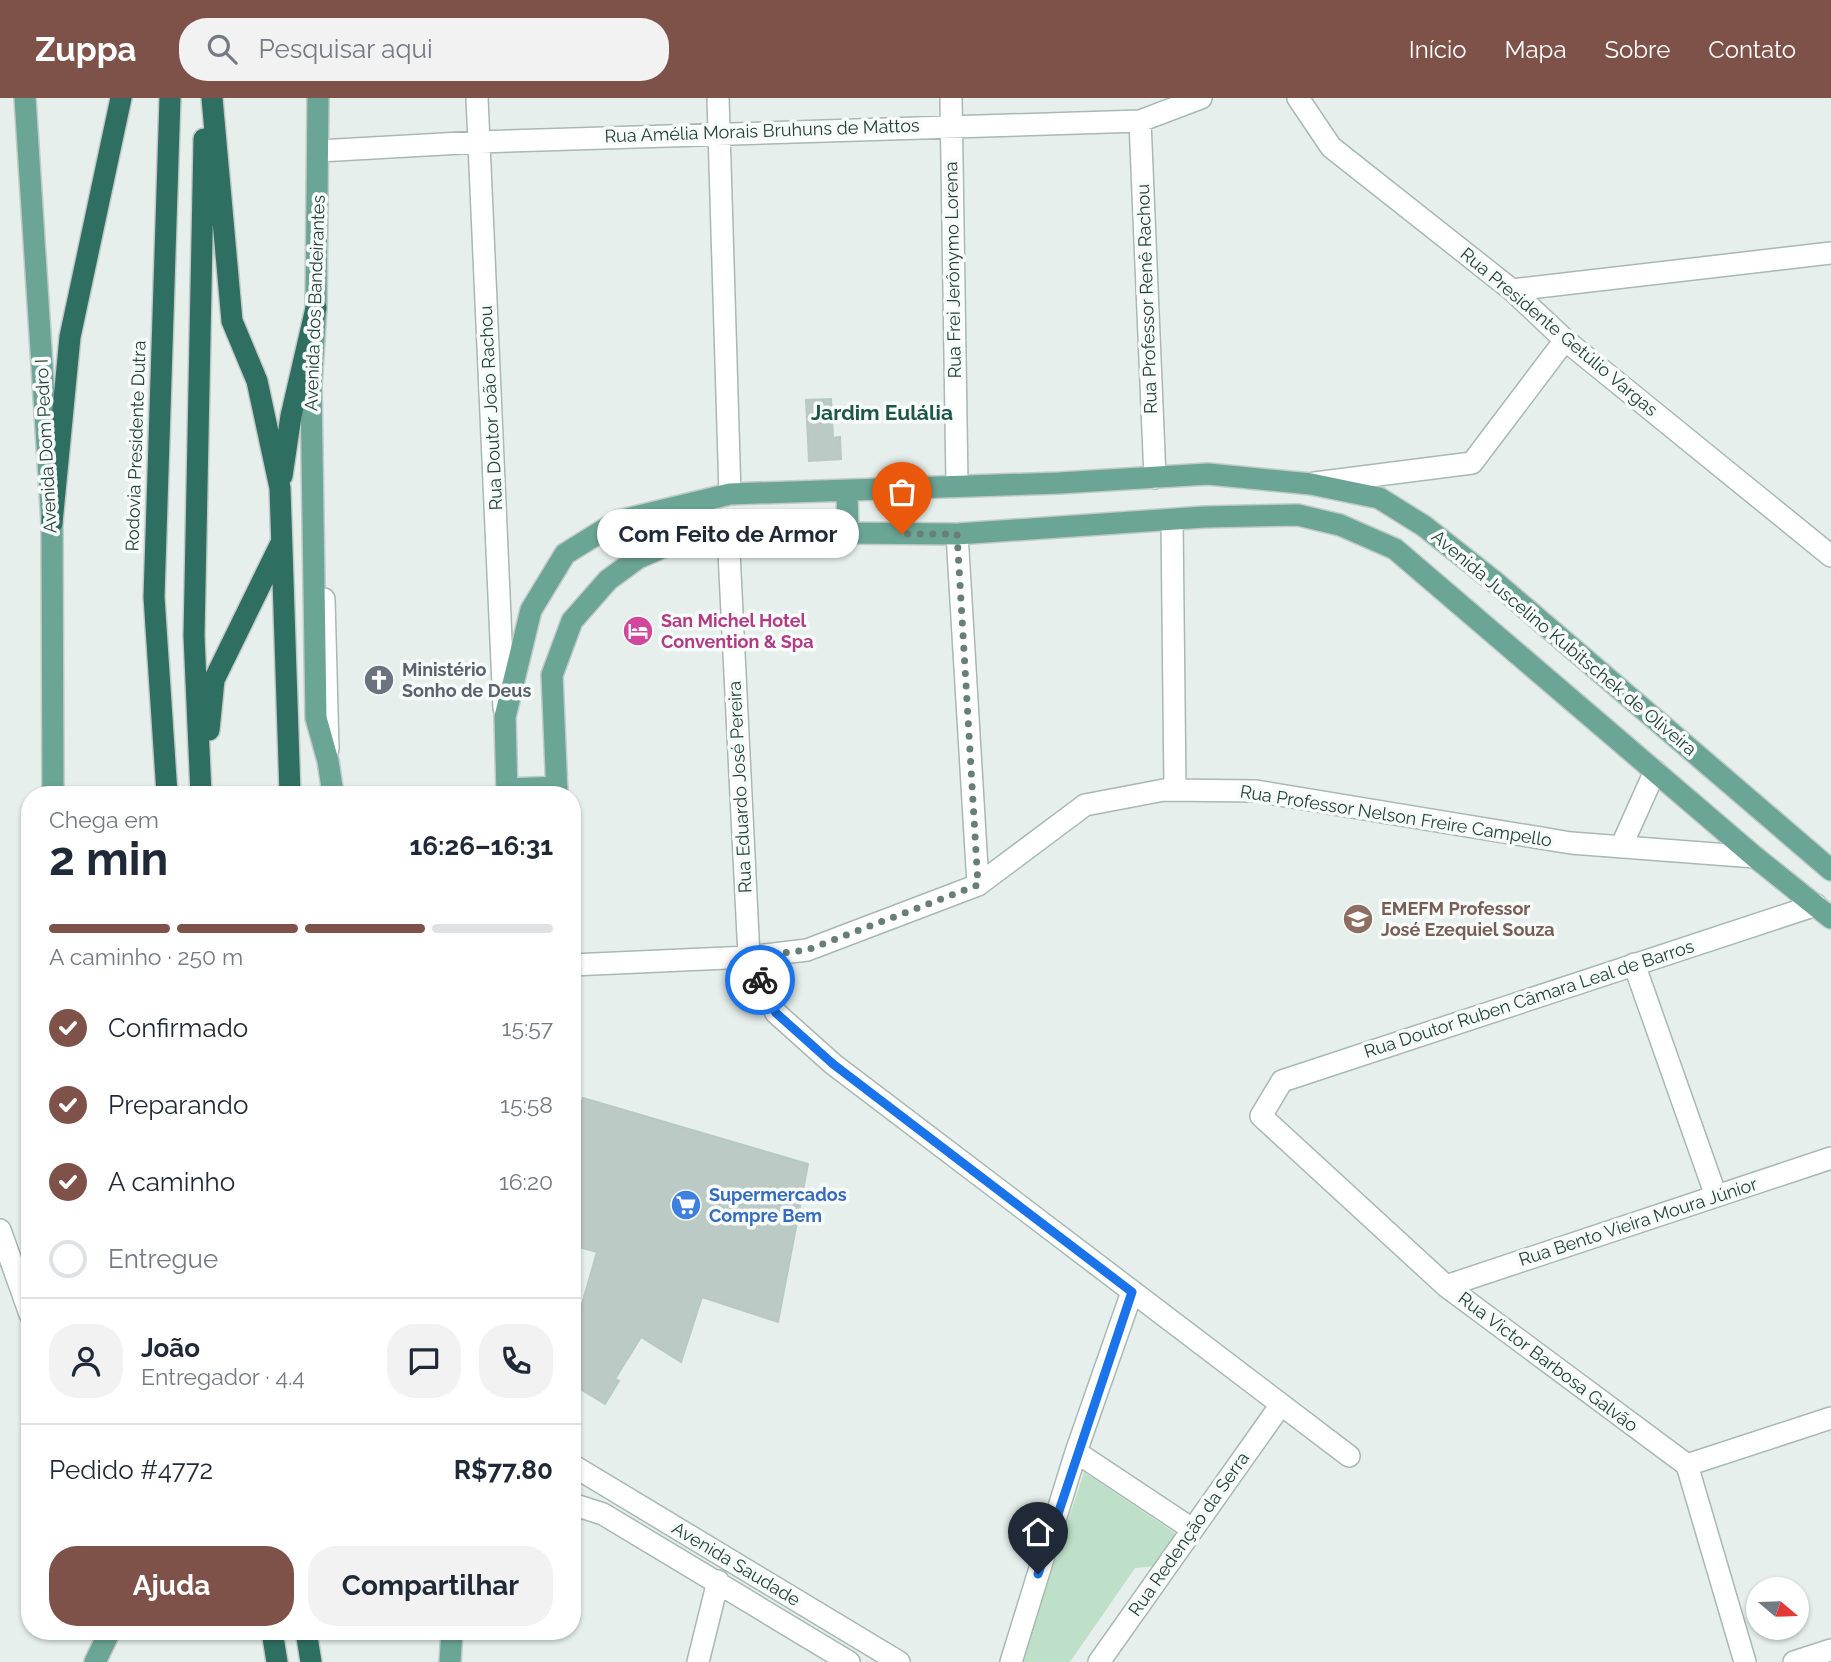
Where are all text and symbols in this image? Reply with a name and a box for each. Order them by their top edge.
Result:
search box [179,18,669,81]
text: Zuppa [35,30,137,69]
icon: search [203,30,241,68]
text: Pesquisar aqui [259,34,433,64]
text: Início [1409,35,1467,64]
text: Mapa [1505,35,1566,64]
text: Sobre [1604,35,1670,64]
text: Contato [1708,35,1796,64]
street label: Rua Amélia Morais Bruhuns de Mattos [604,114,920,146]
street label: Rua Frei Jerônymo Lorena [940,161,965,379]
street label: Rua Professor Renê Rachou [1132,184,1161,414]
street label: Avenida dos Bandeirantes [300,194,329,411]
street label: Rua Presidente Getúlio Vargas [1457,243,1662,420]
street label: Rua Doutor João Rachou [475,305,506,511]
street label: Rodovia Presidente Dutra [121,340,150,552]
street label: Avenida Dom Pedro I [30,358,61,534]
district label: Jardim Eulália [811,400,953,425]
pin [872,462,932,534]
icon: bag [883,473,921,511]
callout: Com Feito de Armor [598,510,860,558]
text: Com Feito de Armor [619,520,837,547]
street label: Avenida Juscelino Kubitschek de Oliveira [1428,526,1701,760]
place label: San Michel Hotel Convention & Spa [661,610,814,652]
hotel icon: San Michel Hotel Convention & Spa [621,614,655,648]
place label: Ministério Sonho de Deus [402,659,531,701]
church icon: Ministério Sonho de Deus [362,663,396,697]
street label: Rua Eduardo José Pereira [723,680,756,894]
street label: Rua Professor Nelson Freire Campello [1239,780,1554,851]
text: Chega em [49,806,159,833]
text: 16:26–16:31 [409,831,553,861]
text: 2 min [49,832,168,886]
place label: EMEFM Professor José Ezequiel Souza [1381,898,1555,940]
school or university icon: EMEFM Professor José Ezequiel Souza [1341,902,1375,936]
street label: Rua Doutor Ruben Câmara Leal de Barros [1361,935,1697,1062]
text: A caminho · 250 m [49,943,243,970]
courier [725,945,795,1015]
icon: bike [741,961,779,999]
icon: check [49,1009,87,1047]
text: Confirmado [108,1013,248,1043]
text: 15:57 [502,1014,553,1041]
icon: check [49,1086,87,1124]
text: Preparando [108,1090,248,1120]
text: 15:58 [500,1091,553,1118]
icon: check [49,1163,87,1201]
text: A caminho [108,1167,235,1197]
text: 16:20 [499,1168,553,1195]
street label: Rua Bento Vieira Moura Júnior [1516,1173,1760,1270]
place label: Supermercados Compre Bem [709,1184,847,1226]
supermarket icon: Supermercados Compre Bem [669,1188,703,1222]
text: Entregue [108,1244,218,1274]
street label: Rua Victor Barbosa Galvão [1454,1287,1642,1436]
button: person [49,1324,123,1398]
button: chat [387,1324,461,1398]
button: phone [479,1324,553,1398]
text: João [141,1333,200,1363]
text: Entregador · 4.4 [141,1363,305,1390]
street label: Rua Redenção da Serra [1124,1448,1253,1620]
text: Pedido #4772 [49,1455,213,1485]
text: R$77.80 [454,1455,553,1485]
pin [1008,1502,1068,1574]
icon: home [1019,1513,1057,1551]
street label: Avenida Saudade [668,1517,804,1610]
button: Ajuda [49,1546,294,1626]
button: Compartilhar [308,1546,553,1626]
north arrow [1746,1577,1810,1640]
map controls [1746,1577,1809,1640]

